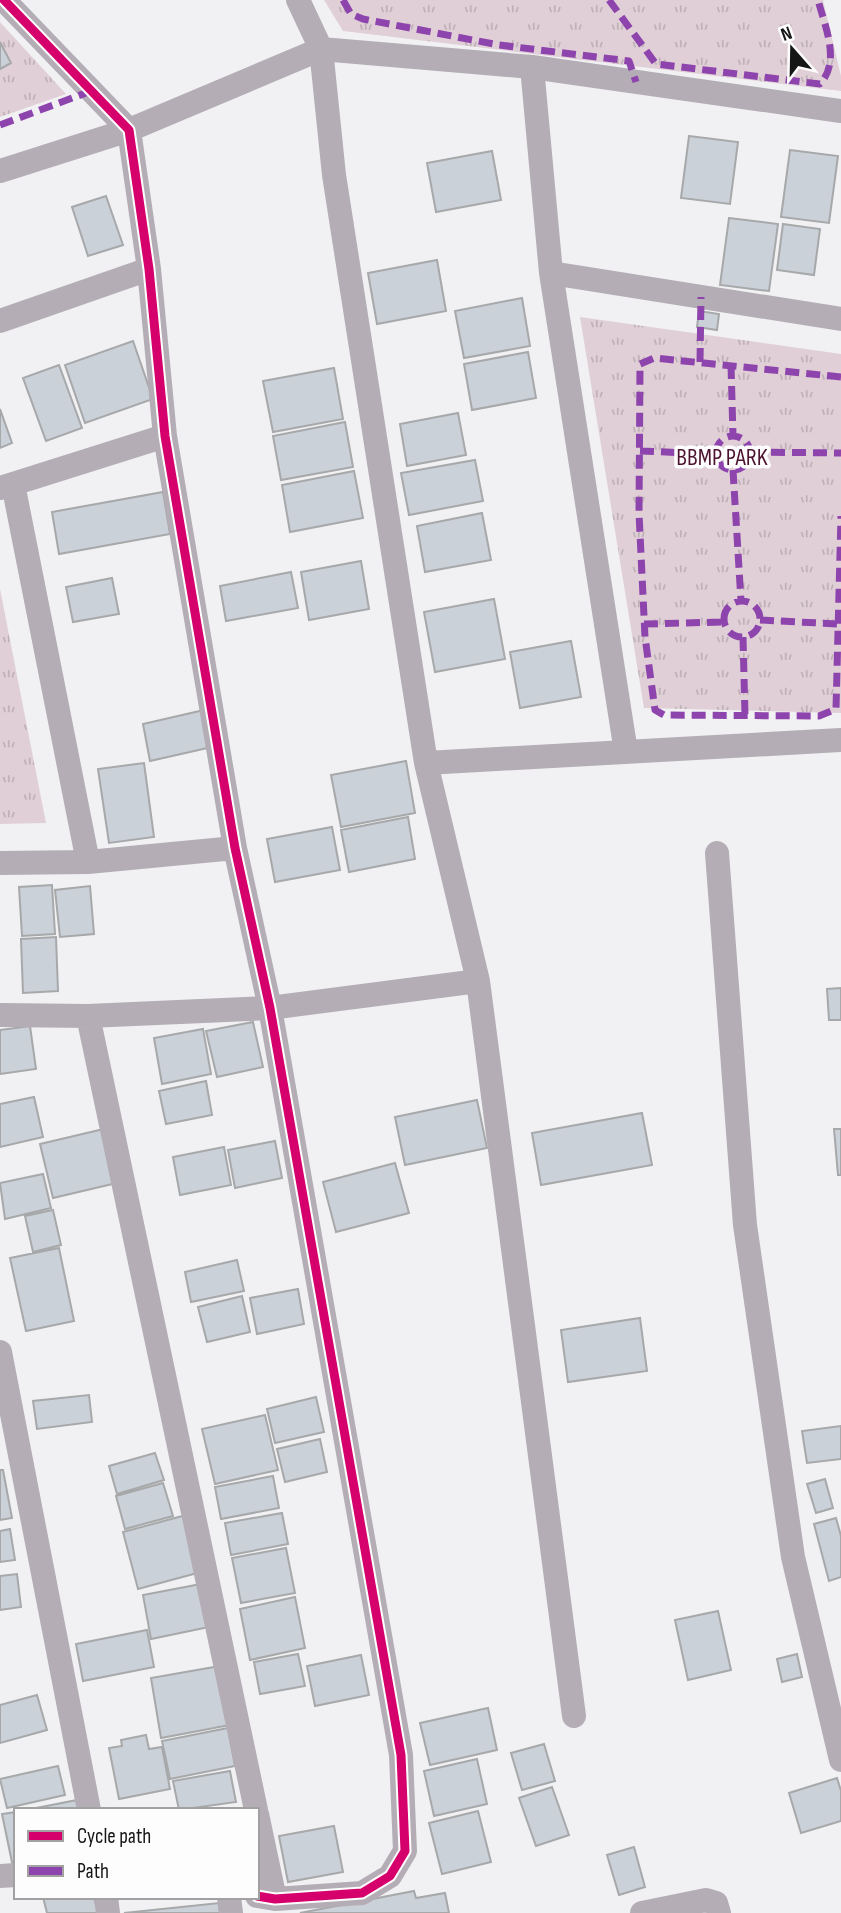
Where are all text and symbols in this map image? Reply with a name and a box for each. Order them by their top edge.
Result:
north arrow [757,14,827,84]
text: N [778,22,795,47]
park label: BBMP PARK [676,443,768,472]
legend [14,1808,259,1899]
text: Cycle path [77,1824,151,1849]
text: Path [77,1859,109,1884]

